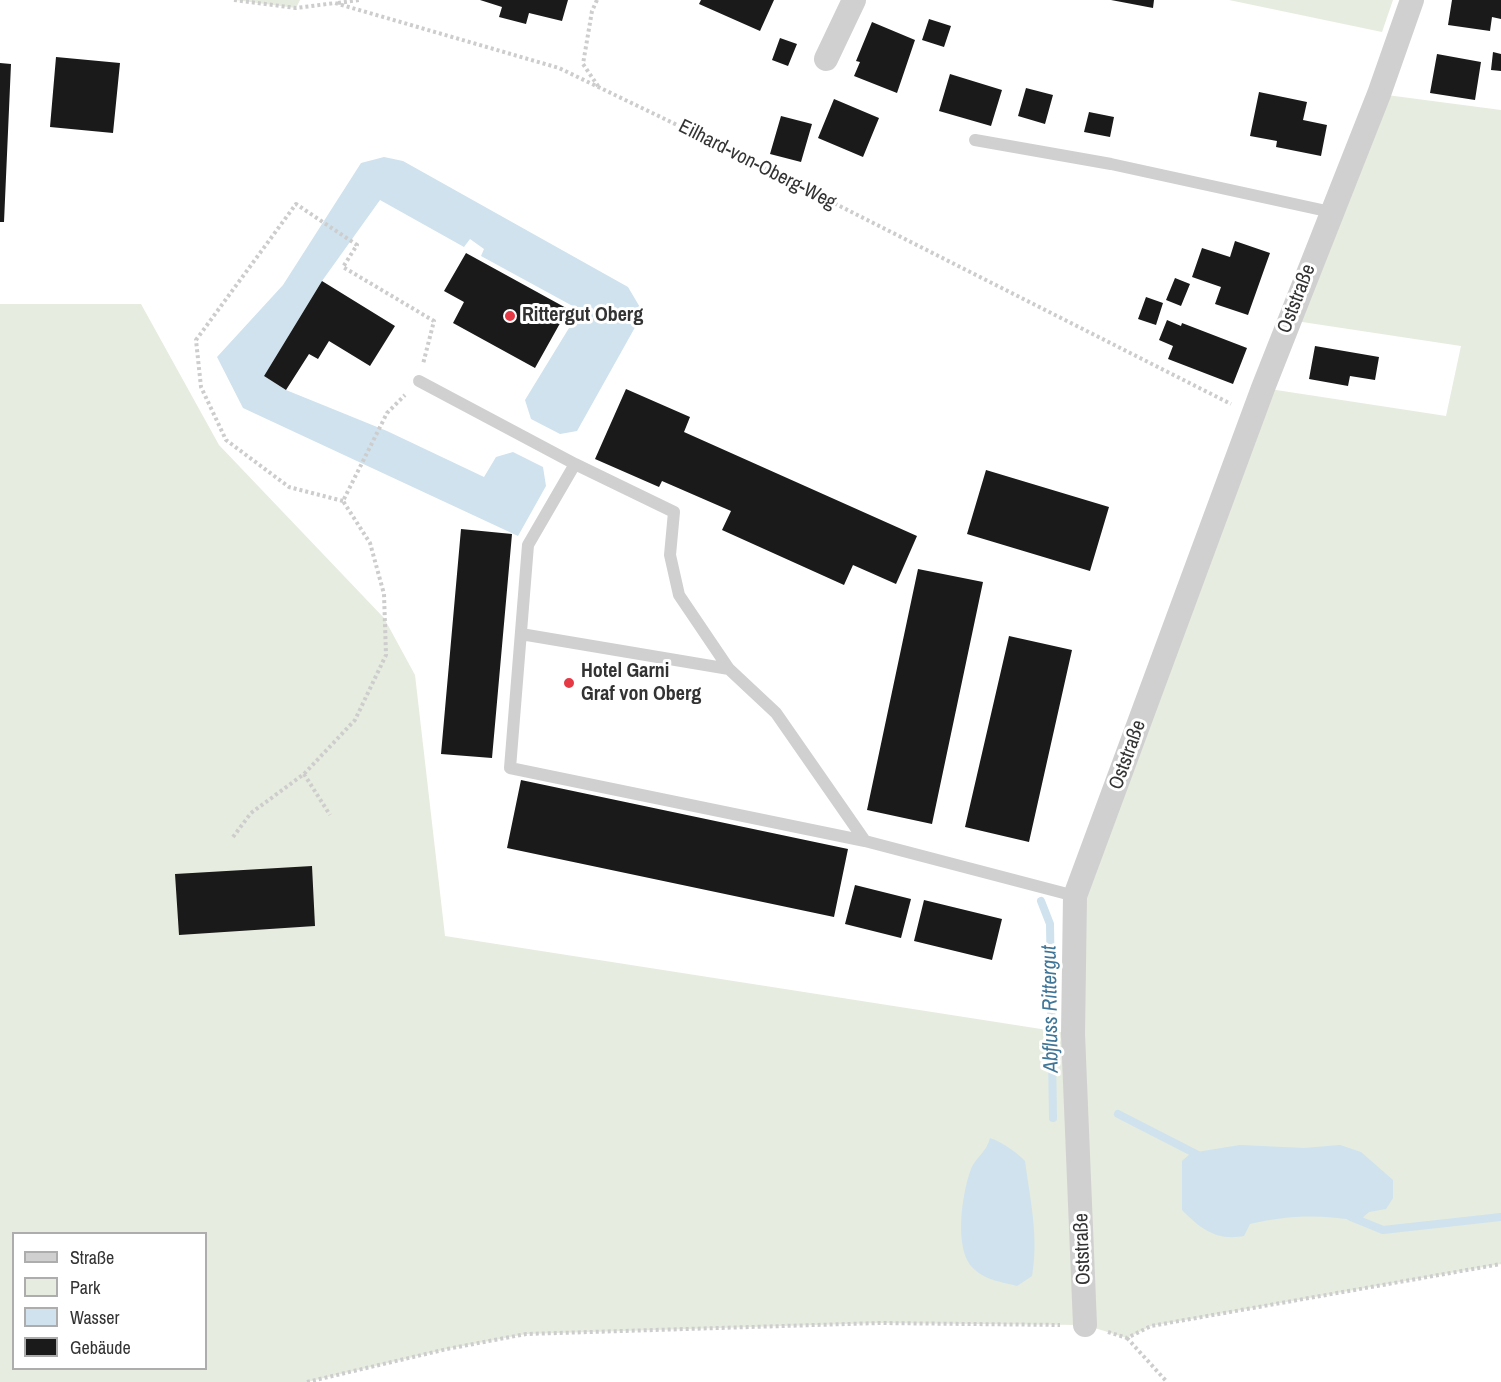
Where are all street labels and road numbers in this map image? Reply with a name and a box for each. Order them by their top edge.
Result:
street label: Eilhard-von-Oberg-Weg [674,115,840,215]
street label: Oststraße [1273,261,1321,337]
street label: Oststraße [1104,717,1152,793]
street label: Oststraße [1070,1213,1096,1285]

